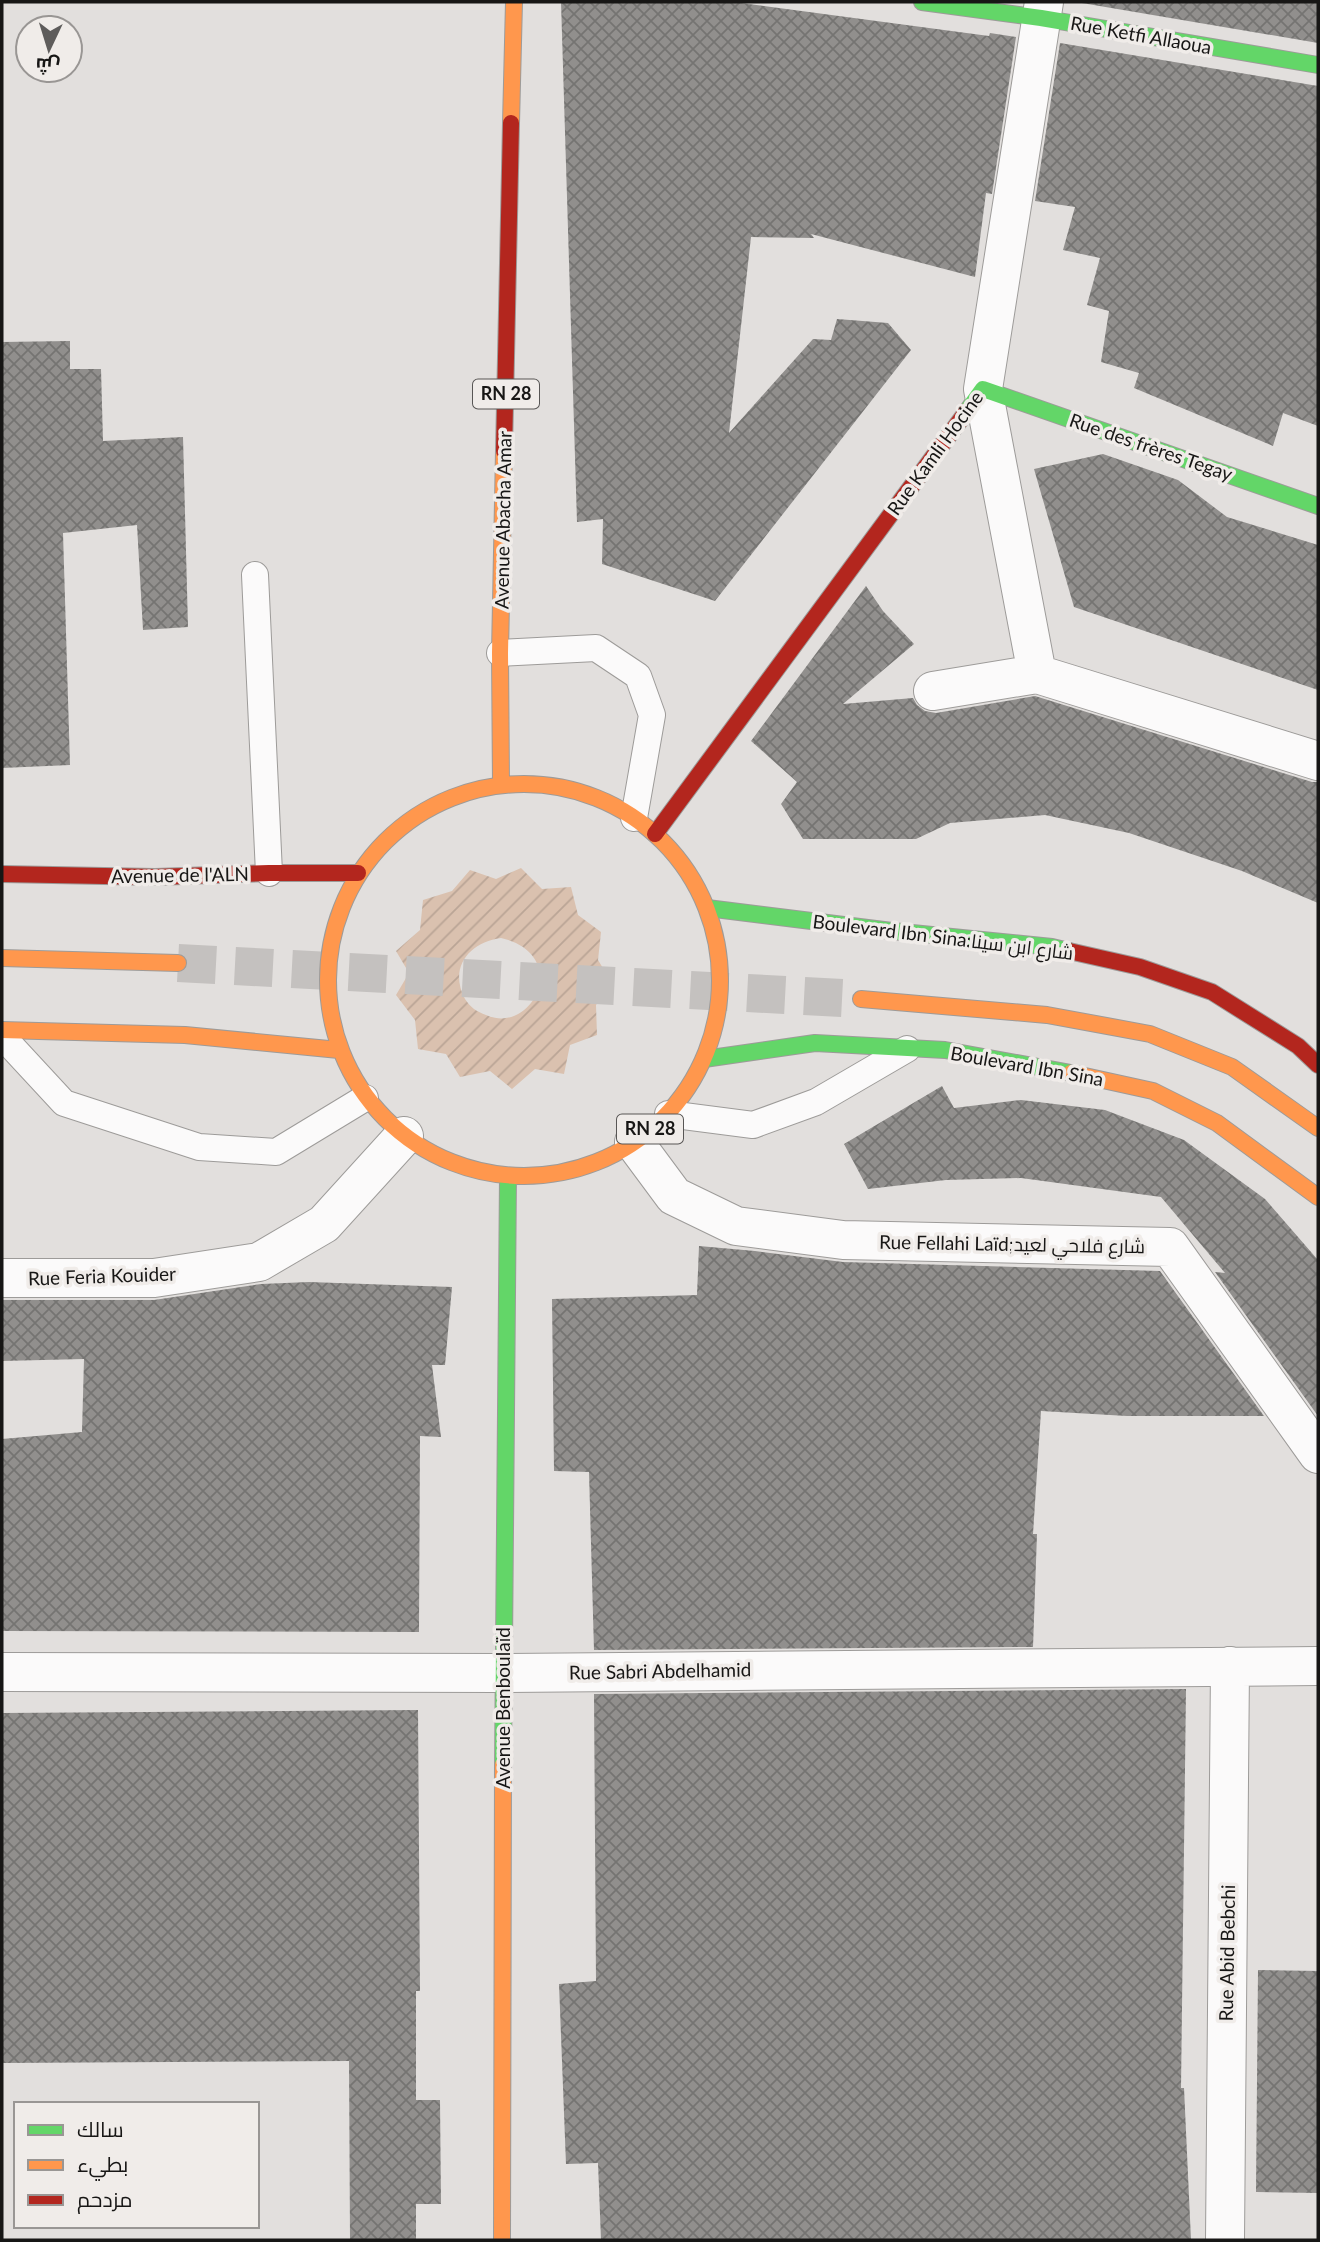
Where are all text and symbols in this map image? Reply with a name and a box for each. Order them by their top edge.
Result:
street label: Rue Ketfi Allaoua [1069,11,1213,58]
north arrow [14,14,84,84]
text: ش [35,53,61,79]
road number: RN 28 [473,380,539,408]
street label: Rue Kamli Hocine [882,386,987,519]
street label: Rue des frères Tegay [1067,408,1236,485]
street label: Avenue Abacha Amar [489,431,516,609]
street label: Avenue de l'ALN [111,862,249,887]
street label: Boulevard Ibn Sina:شارع ابن سينا [811,909,1075,967]
street label: Boulevard Ibn Sina [949,1041,1105,1090]
road number: RN 28 [617,1114,683,1144]
street label: Rue Fellahi Laïd;شارع فلاحي لعيد [879,1230,1145,1261]
street label: Rue Feria Kouider [28,1261,176,1290]
street label: Avenue Benboulaïd [491,1627,514,1789]
street label: Rue Sabri Abdelhamid [569,1657,751,1684]
street label: Rue Abid Bebchi [1214,1884,1239,2022]
legend [14,2102,259,2228]
text: سالك [77,2116,124,2141]
text: بطيء [77,2151,128,2181]
text: مزدحم [77,2186,132,2214]

